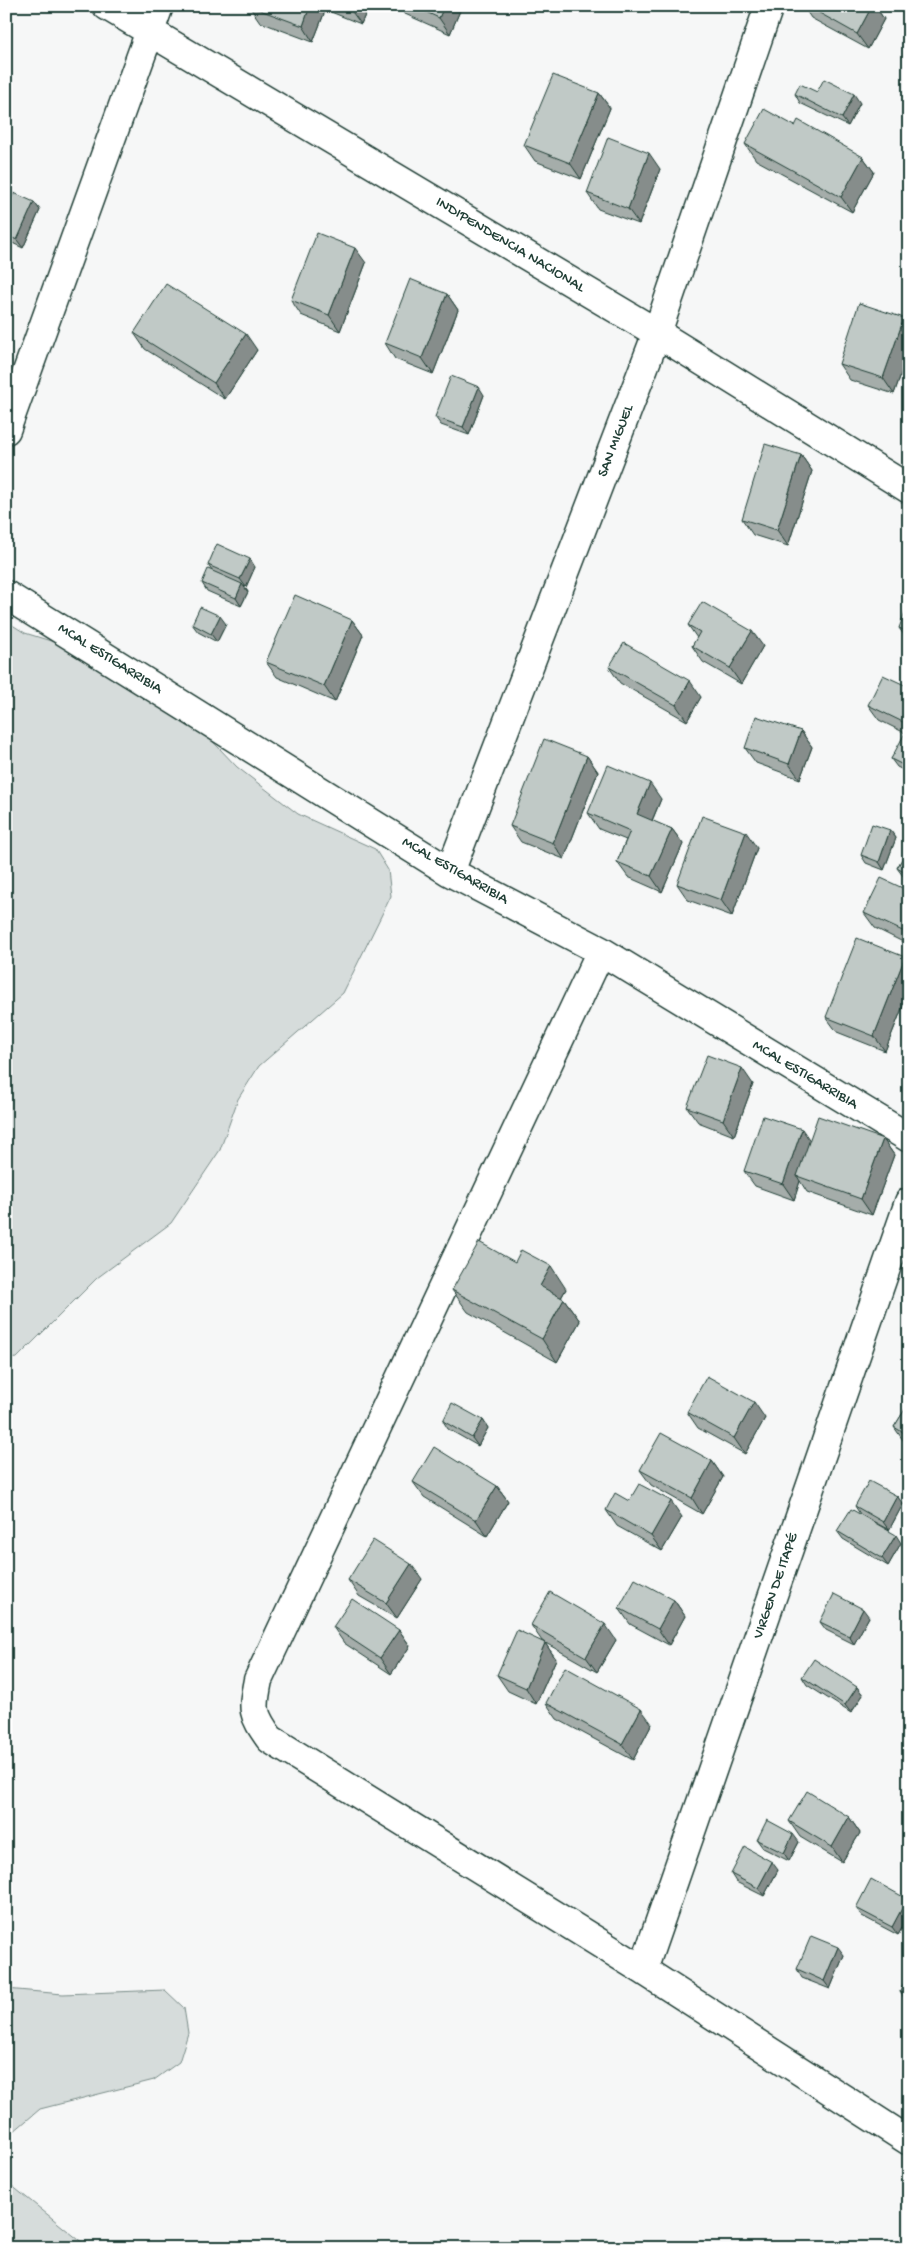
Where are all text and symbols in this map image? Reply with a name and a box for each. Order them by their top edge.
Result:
street label: INDIPENDENCIA NACIONAL [432,193,588,297]
street label: SAN MIGUEL [594,402,638,480]
street label: MCAL ESTIGARRIBIA [54,620,167,699]
street label: MCAL ESTIGARRIBIA [399,833,512,909]
street label: MCAL ESTIGARRIBIA [749,1036,862,1114]
street label: VIRGEN DE ITAPÉ [749,1530,803,1642]

